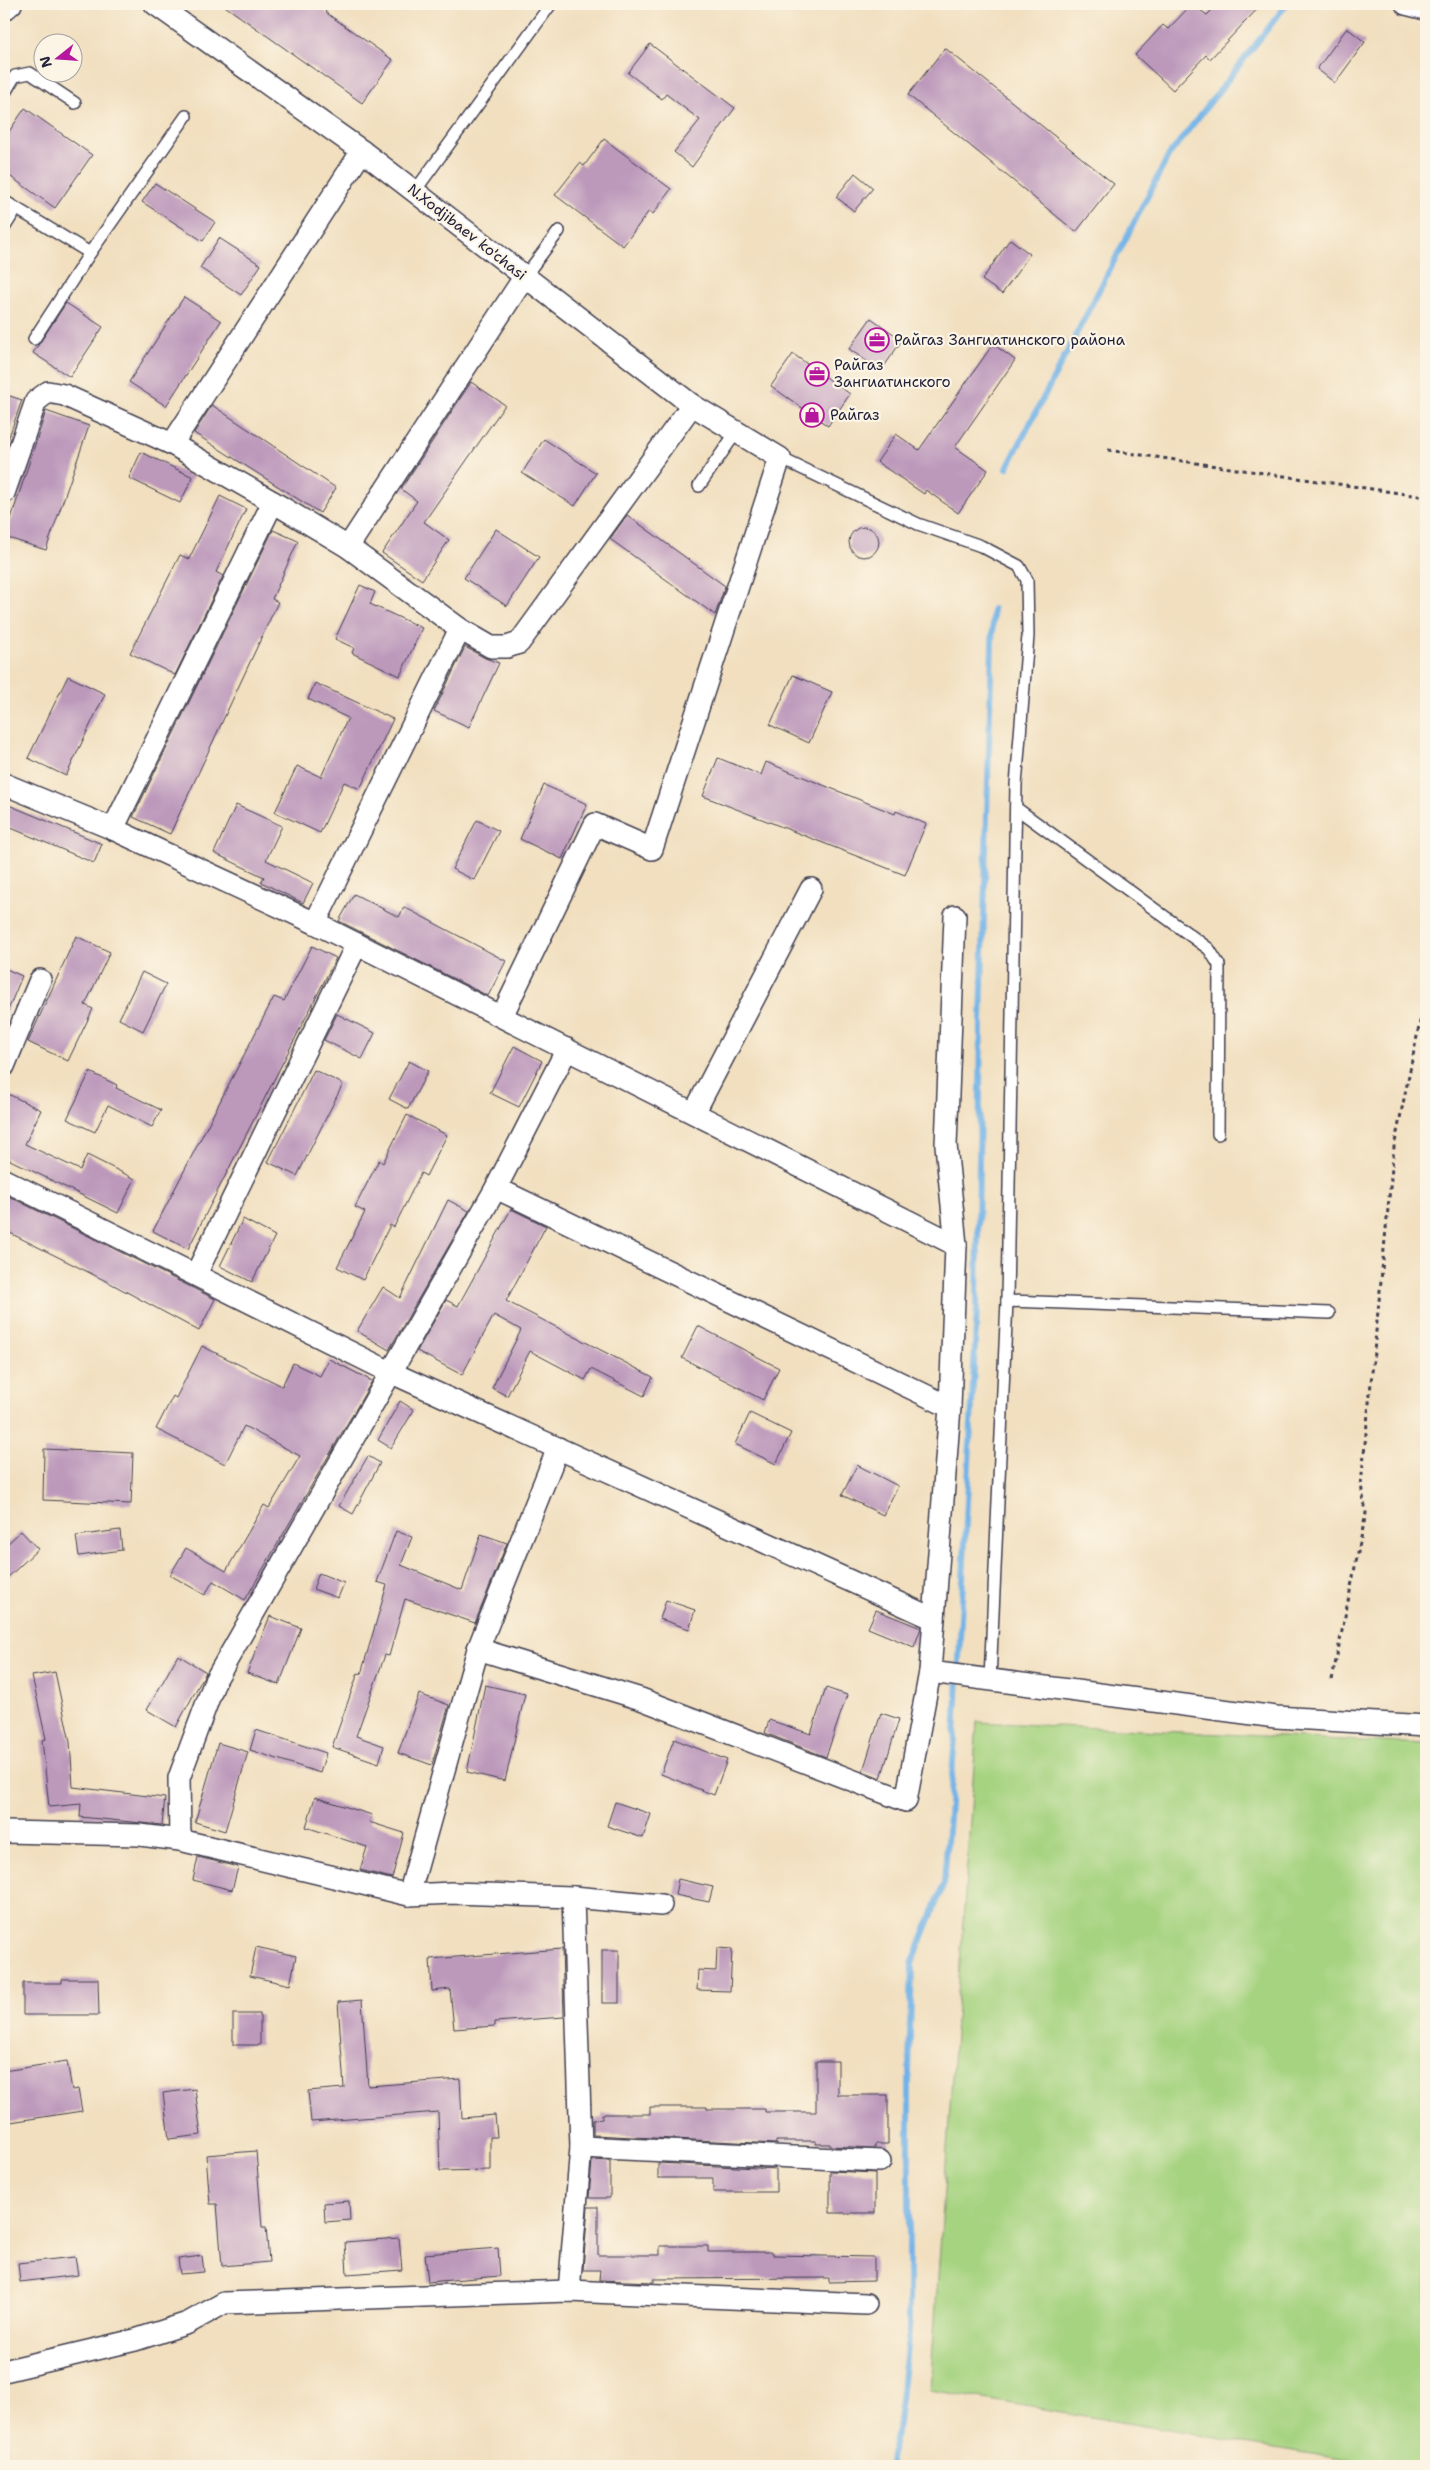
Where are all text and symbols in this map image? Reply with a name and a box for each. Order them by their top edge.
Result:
north arrow [32,32,82,82]
text: N [35,54,56,70]
street label: N.Xodjibaev ko'chasi [403,179,531,285]
office icon: Райгаз Зангиатинского района [864,327,890,353]
place label: Райгаз Зангиатинского района [894,330,1126,350]
place label: Райгаз Зангиатинского [834,355,951,392]
office icon: Райгаз Зангиатинского [804,361,830,387]
shop icon: Райгаз [799,402,825,428]
place label: Райгаз [830,405,880,425]

